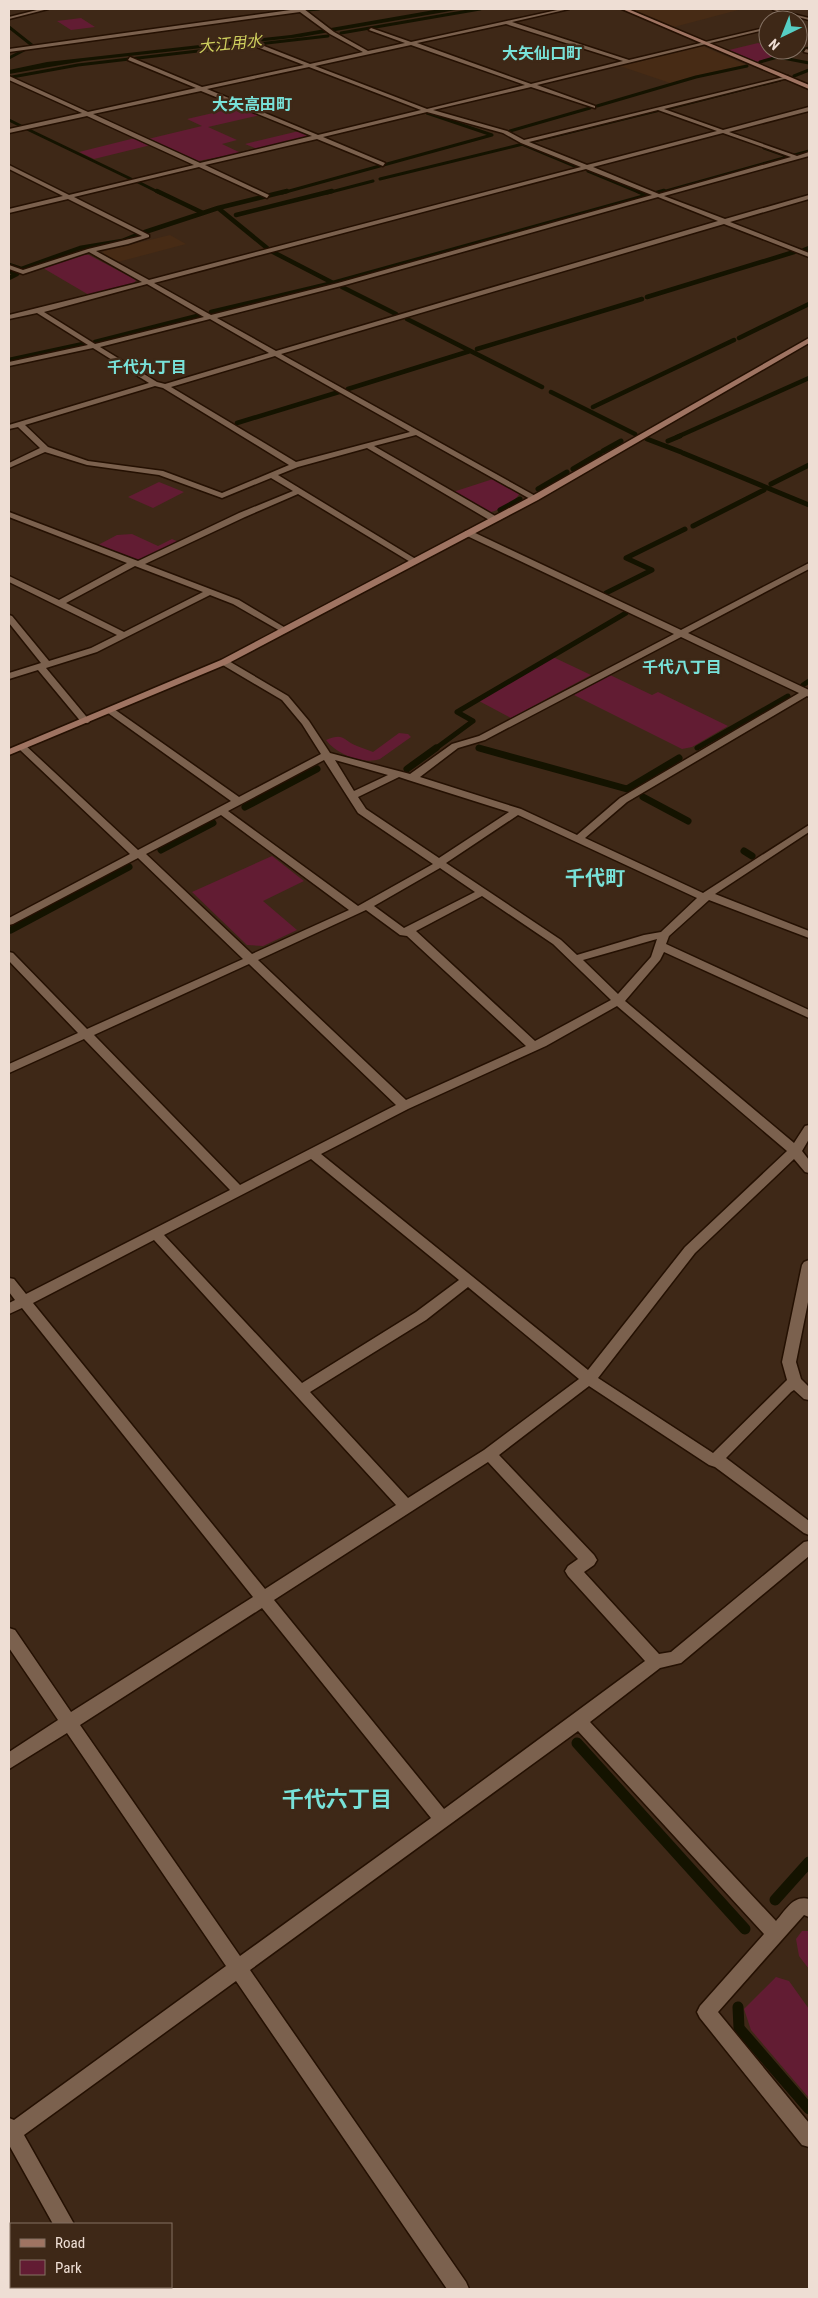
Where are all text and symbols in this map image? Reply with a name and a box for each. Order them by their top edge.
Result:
north arrow [758,10,808,60]
water label: 大江用水 [197,30,265,56]
text: N [766,36,783,53]
district label: 大矢仙口町 [502,44,582,63]
district label: 大矢高田町 [212,95,292,114]
district label: 千代九丁目 [107,358,187,377]
district label: 千代八丁目 [642,658,722,677]
district label: 千代町 [565,866,625,890]
district label: 千代六丁目 [282,1787,392,1812]
legend [10,2223,172,2288]
text: Road [55,2234,85,2252]
text: Park [55,2259,82,2277]

